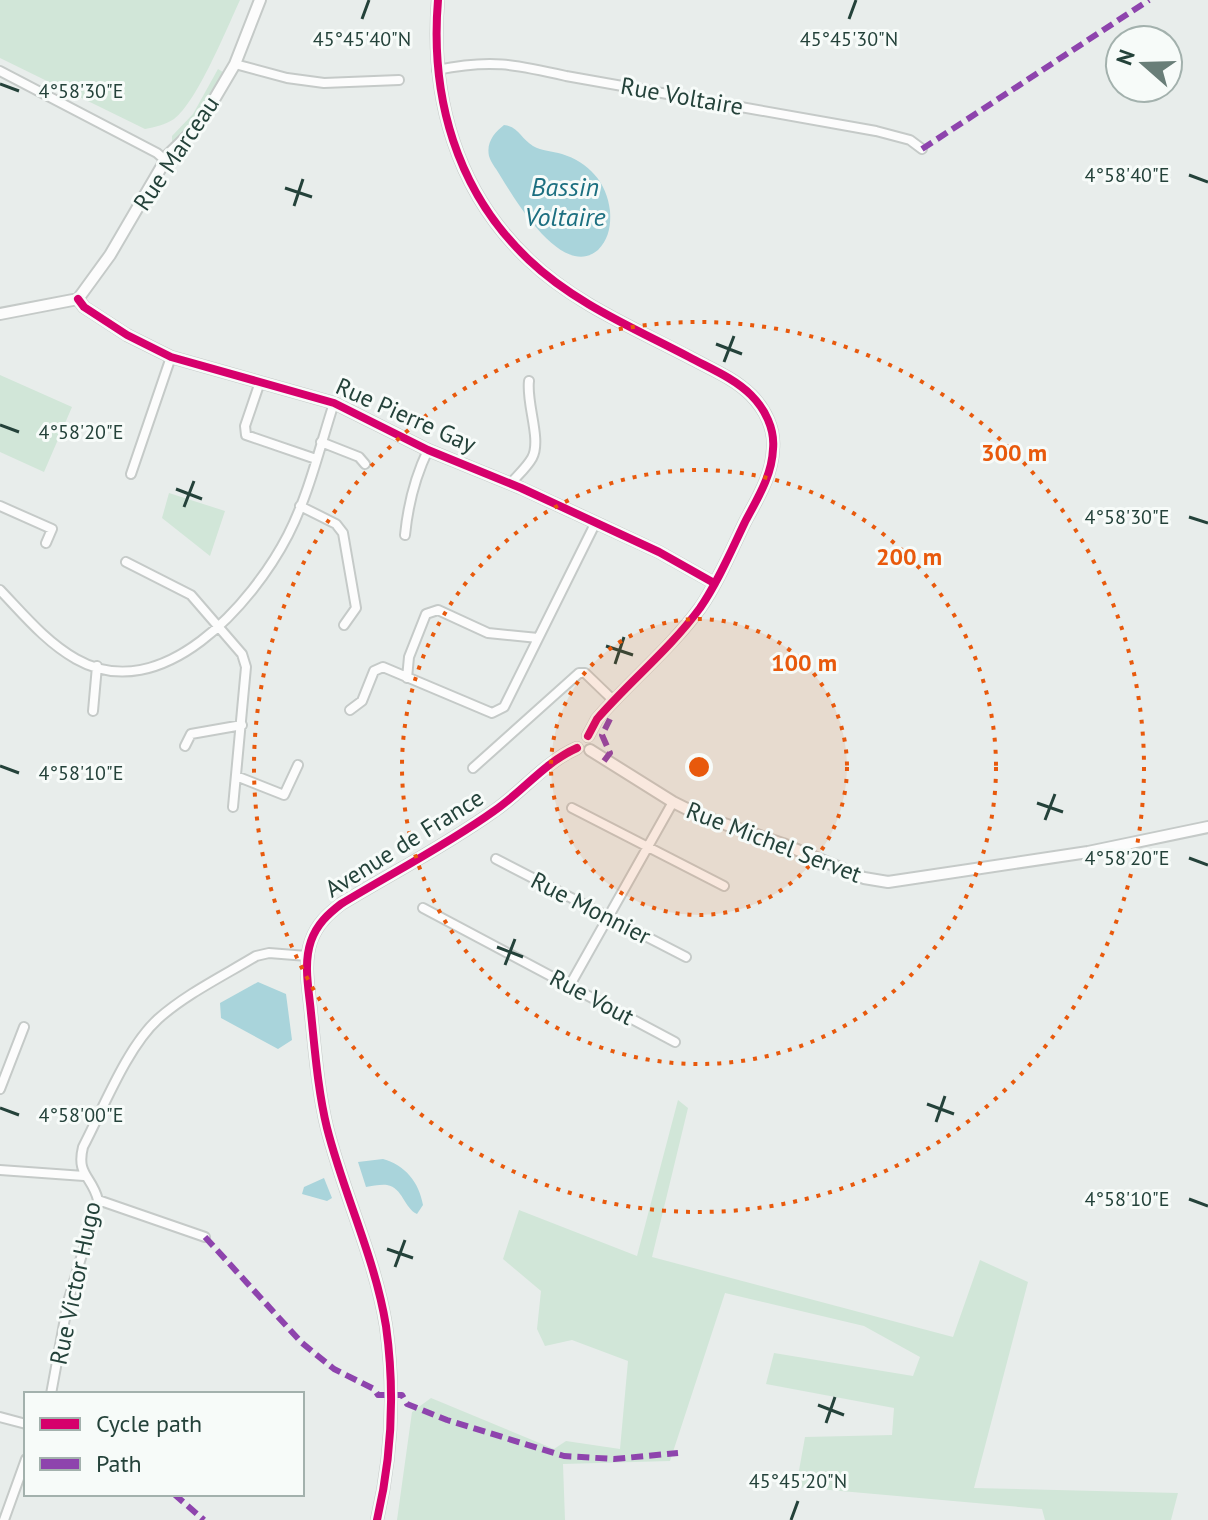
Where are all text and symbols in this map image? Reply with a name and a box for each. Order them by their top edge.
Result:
north arrow [1104,24,1184,104]
text: 45°45'40"N [313,26,411,52]
text: 45°45'30"N [800,26,898,52]
text: N [1110,46,1141,69]
street label: Rue Voltaire [618,70,746,122]
text: 4°58'30"E [39,78,123,104]
street label: Rue Marceau [126,90,226,216]
text: 4°58'40"E [1085,162,1169,188]
water label: Bassin Voltaire [524,170,606,233]
street label: Rue Pierre Gay [331,370,481,460]
text: 4°58'20"E [39,419,123,445]
text: 300 m [981,437,1047,468]
text: 4°58'30"E [1085,504,1169,530]
text: 200 m [876,541,942,572]
text: 100 m [771,647,837,678]
centre of rings [685,753,713,781]
text: 4°58'10"E [39,760,123,786]
street label: Avenue de France [319,782,489,904]
street label: Rue Michel Servet [682,794,866,890]
text: 4°58'20"E [1085,845,1169,871]
street label: Rue Monnier [526,865,656,951]
street label: Rue Vout [545,962,639,1032]
text: 4°58'00"E [39,1102,123,1128]
text: 4°58'10"E [1085,1186,1169,1212]
street label: Rue Victor Hugo [43,1199,107,1367]
legend [24,1392,304,1496]
text: Cycle path [96,1408,202,1439]
text: Path [96,1448,142,1479]
text: 45°45'20"N [749,1468,847,1494]

